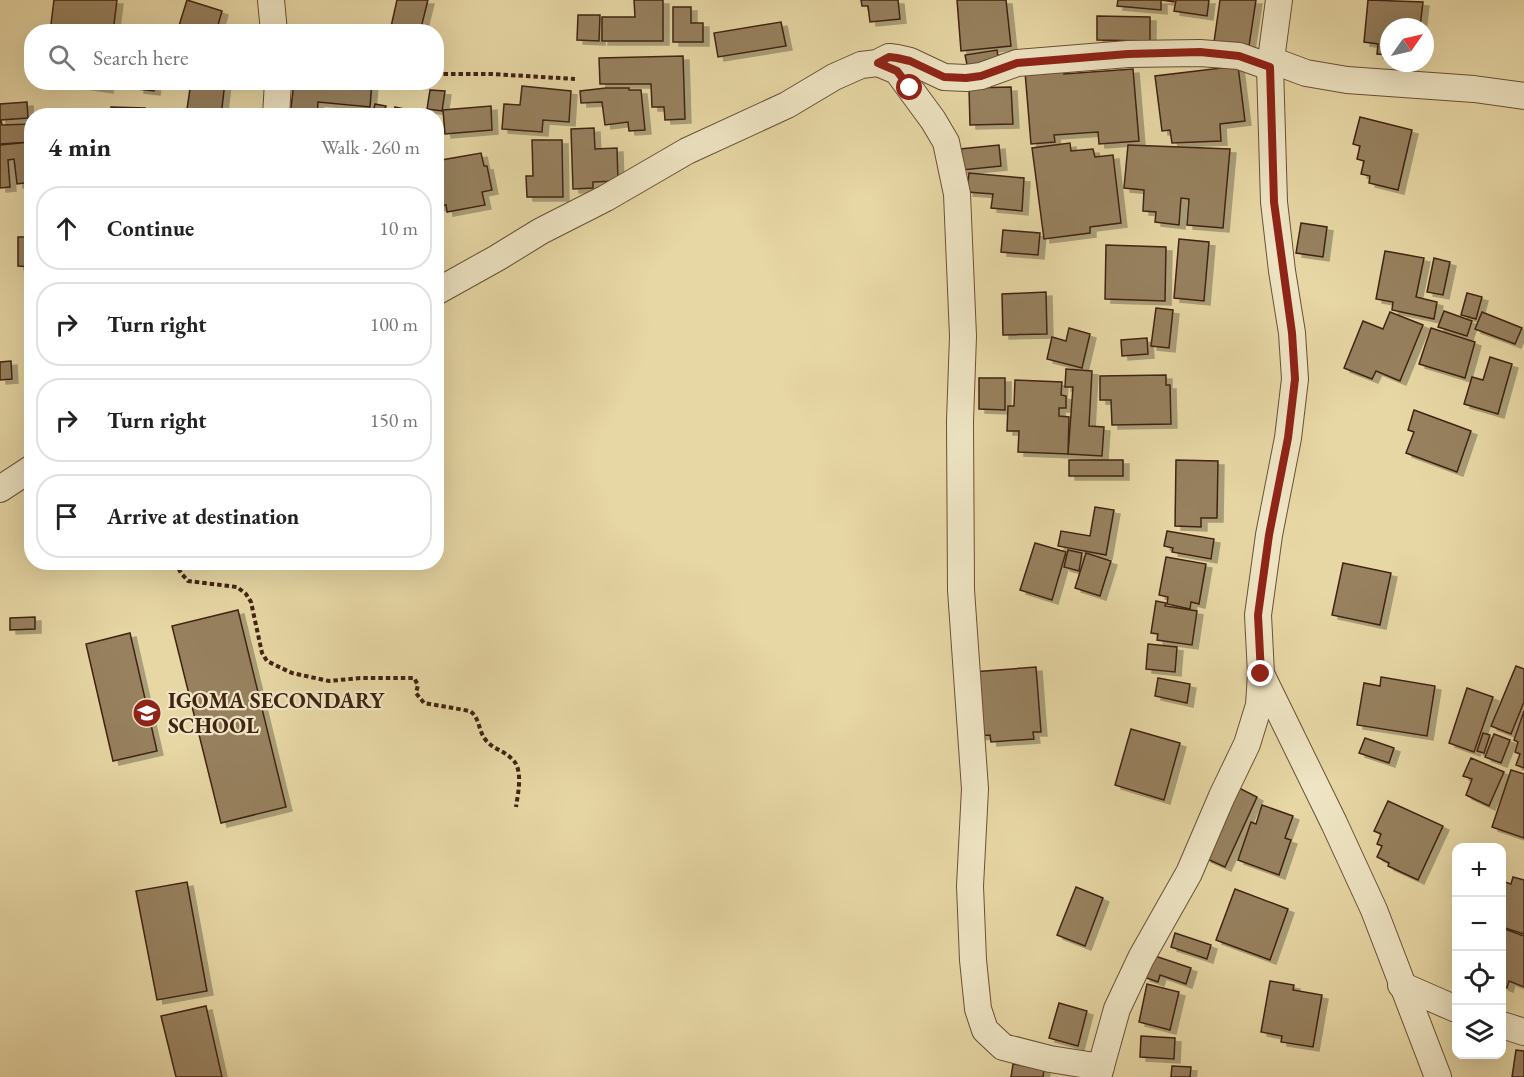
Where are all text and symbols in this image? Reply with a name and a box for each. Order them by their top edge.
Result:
north arrow [1380,18,1434,72]
search box [24,24,444,90]
icon: search [45,41,78,74]
text: Search here [93,43,188,72]
route start [896,74,922,100]
text: 4 min [48,130,111,164]
text: Walk · 260 m [321,134,420,160]
icon: ahead [50,212,83,245]
text: Continue [107,214,194,243]
text: 10 m [379,215,418,241]
icon: right [50,308,83,341]
text: Turn right [107,310,206,339]
text: 100 m [370,311,418,337]
icon: right [50,404,83,437]
text: Turn right [107,406,206,435]
text: 150 m [370,407,418,433]
icon: arrive [50,500,83,533]
text: Arrive at destination [107,502,299,531]
route end [1247,660,1273,686]
place label: IGOMA SECONDARY SCHOOL [168,686,386,740]
school or university icon: IGOMA SECONDARY SCHOOL [131,697,163,729]
map controls [1452,843,1506,1059]
button: + [1452,843,1506,897]
button: − [1452,897,1506,951]
button: locate [1452,951,1506,1005]
button: layers [1452,1005,1506,1059]

